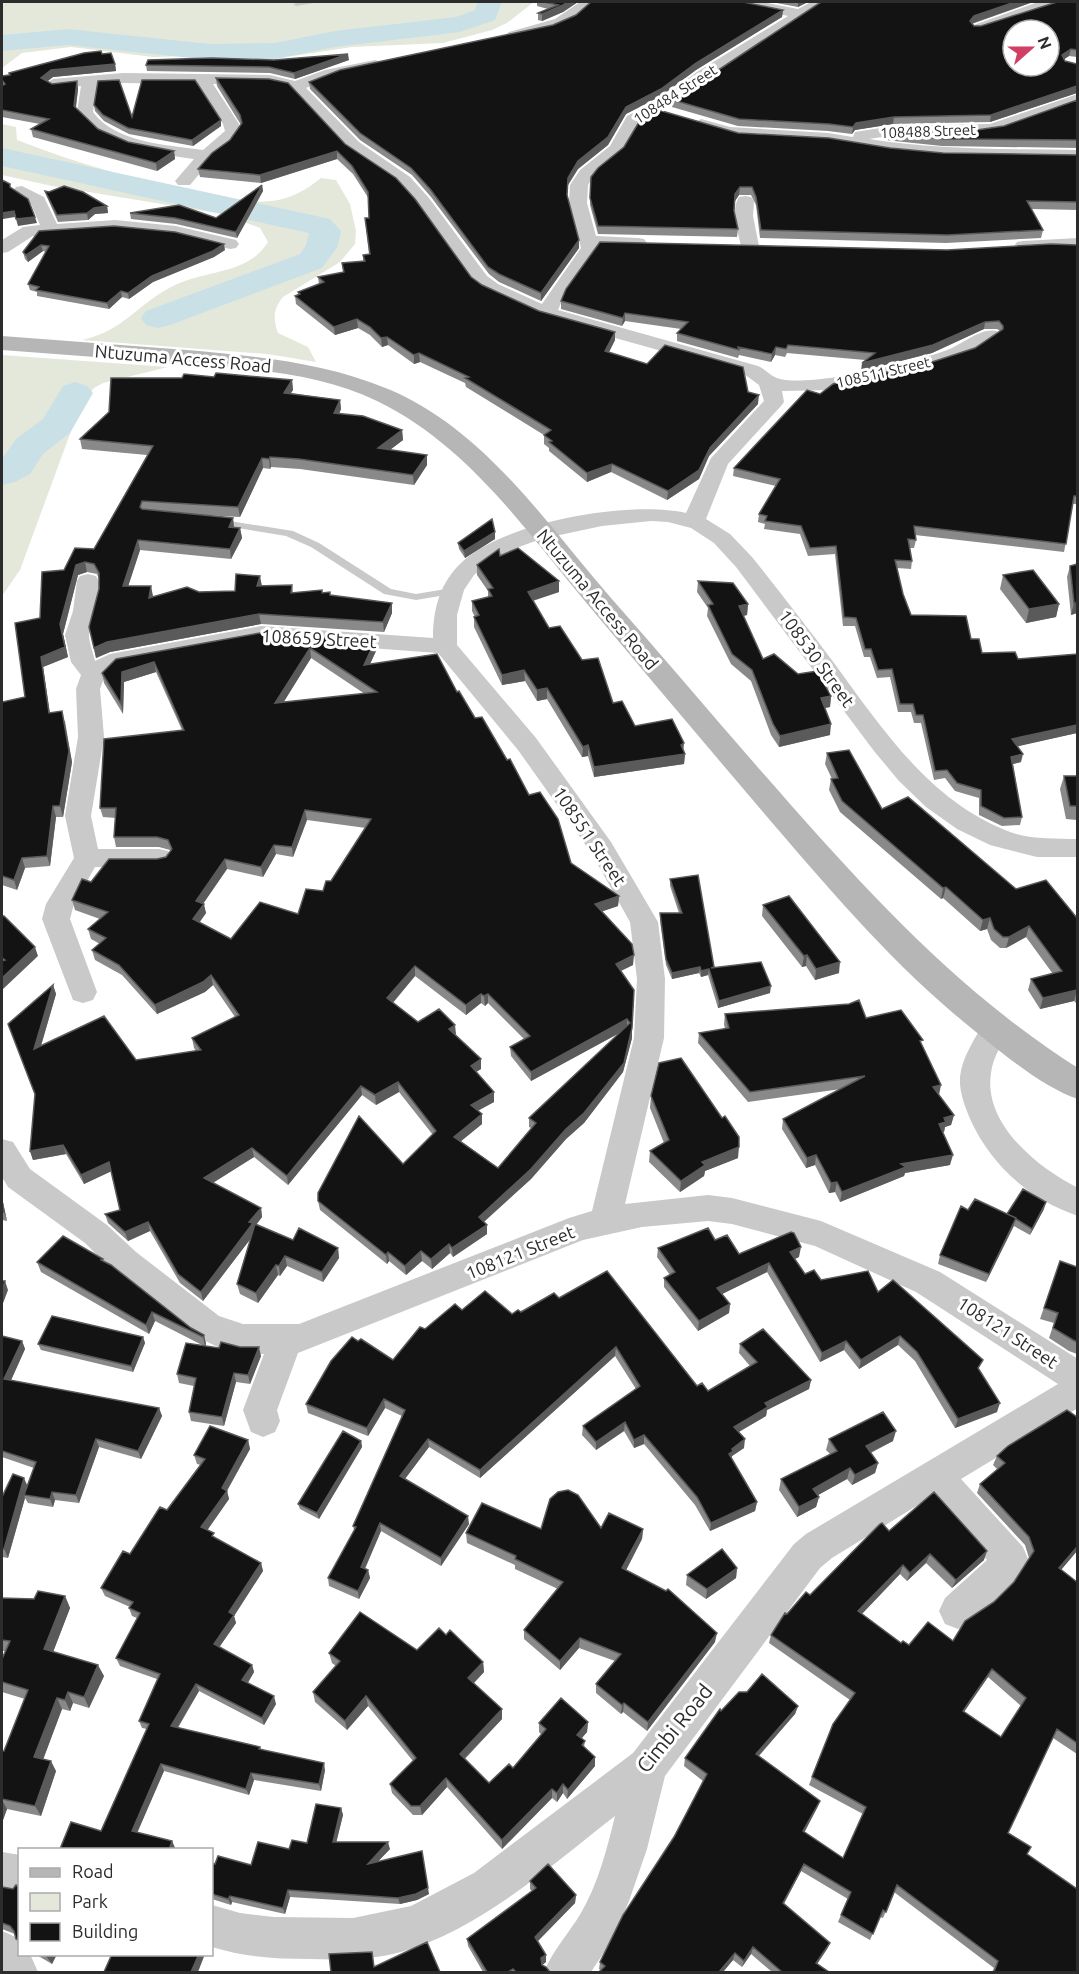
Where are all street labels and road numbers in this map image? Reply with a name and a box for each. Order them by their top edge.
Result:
street label: 108484 Street [630,61,720,127]
street label: 108488 Street [880,121,976,141]
street label: Ntuzuma Access Road [94,340,272,376]
street label: 108511 Street [834,353,932,391]
street label: Ntuzuma Access Road [533,525,663,673]
street label: 108530 Street [775,605,859,711]
street label: 108659 Street [261,625,377,651]
street label: 108551 Street [549,783,631,889]
street label: 108121 Street [463,1221,577,1283]
street label: 108121 Street [954,1292,1062,1372]
street label: Cimbi Road [631,1679,717,1777]

